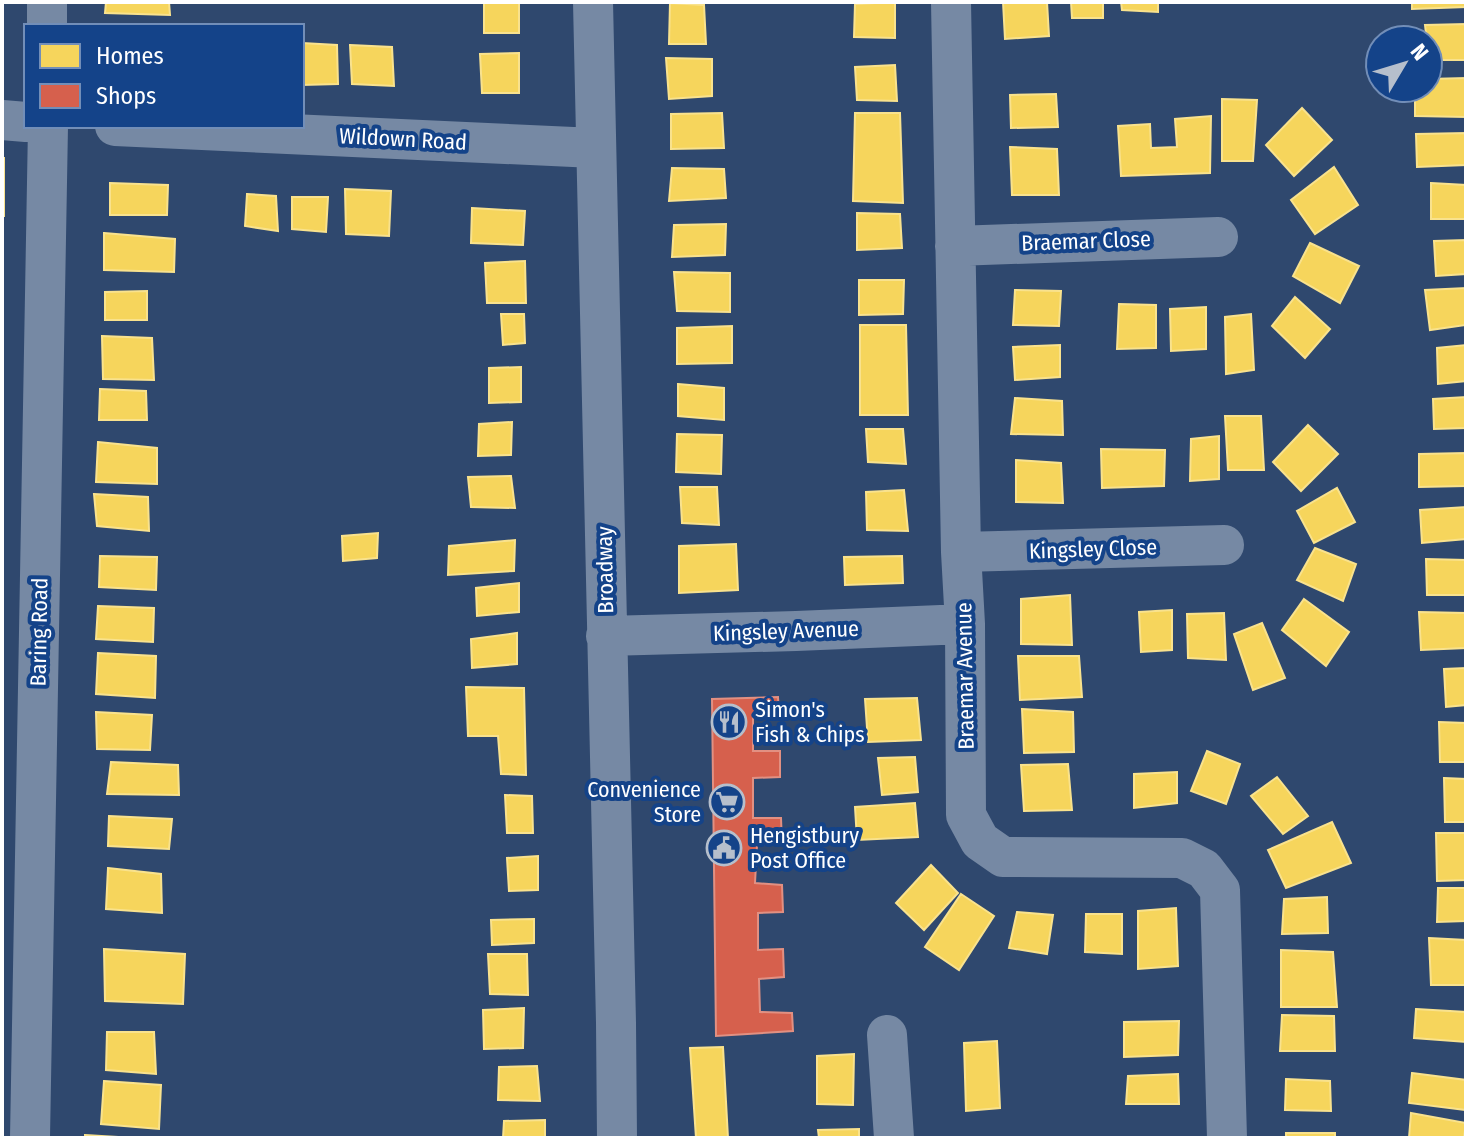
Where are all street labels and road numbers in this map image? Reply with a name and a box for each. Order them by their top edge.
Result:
street label: Wildown Road [338,122,468,156]
street label: Braemar Close [1021,225,1151,257]
street label: Broadway [591,526,619,614]
street label: Kingsley Close [1028,533,1158,565]
street label: Baring Road [25,577,53,687]
street label: Braemar Avenue [950,602,980,750]
street label: Kingsley Avenue [713,615,859,647]

